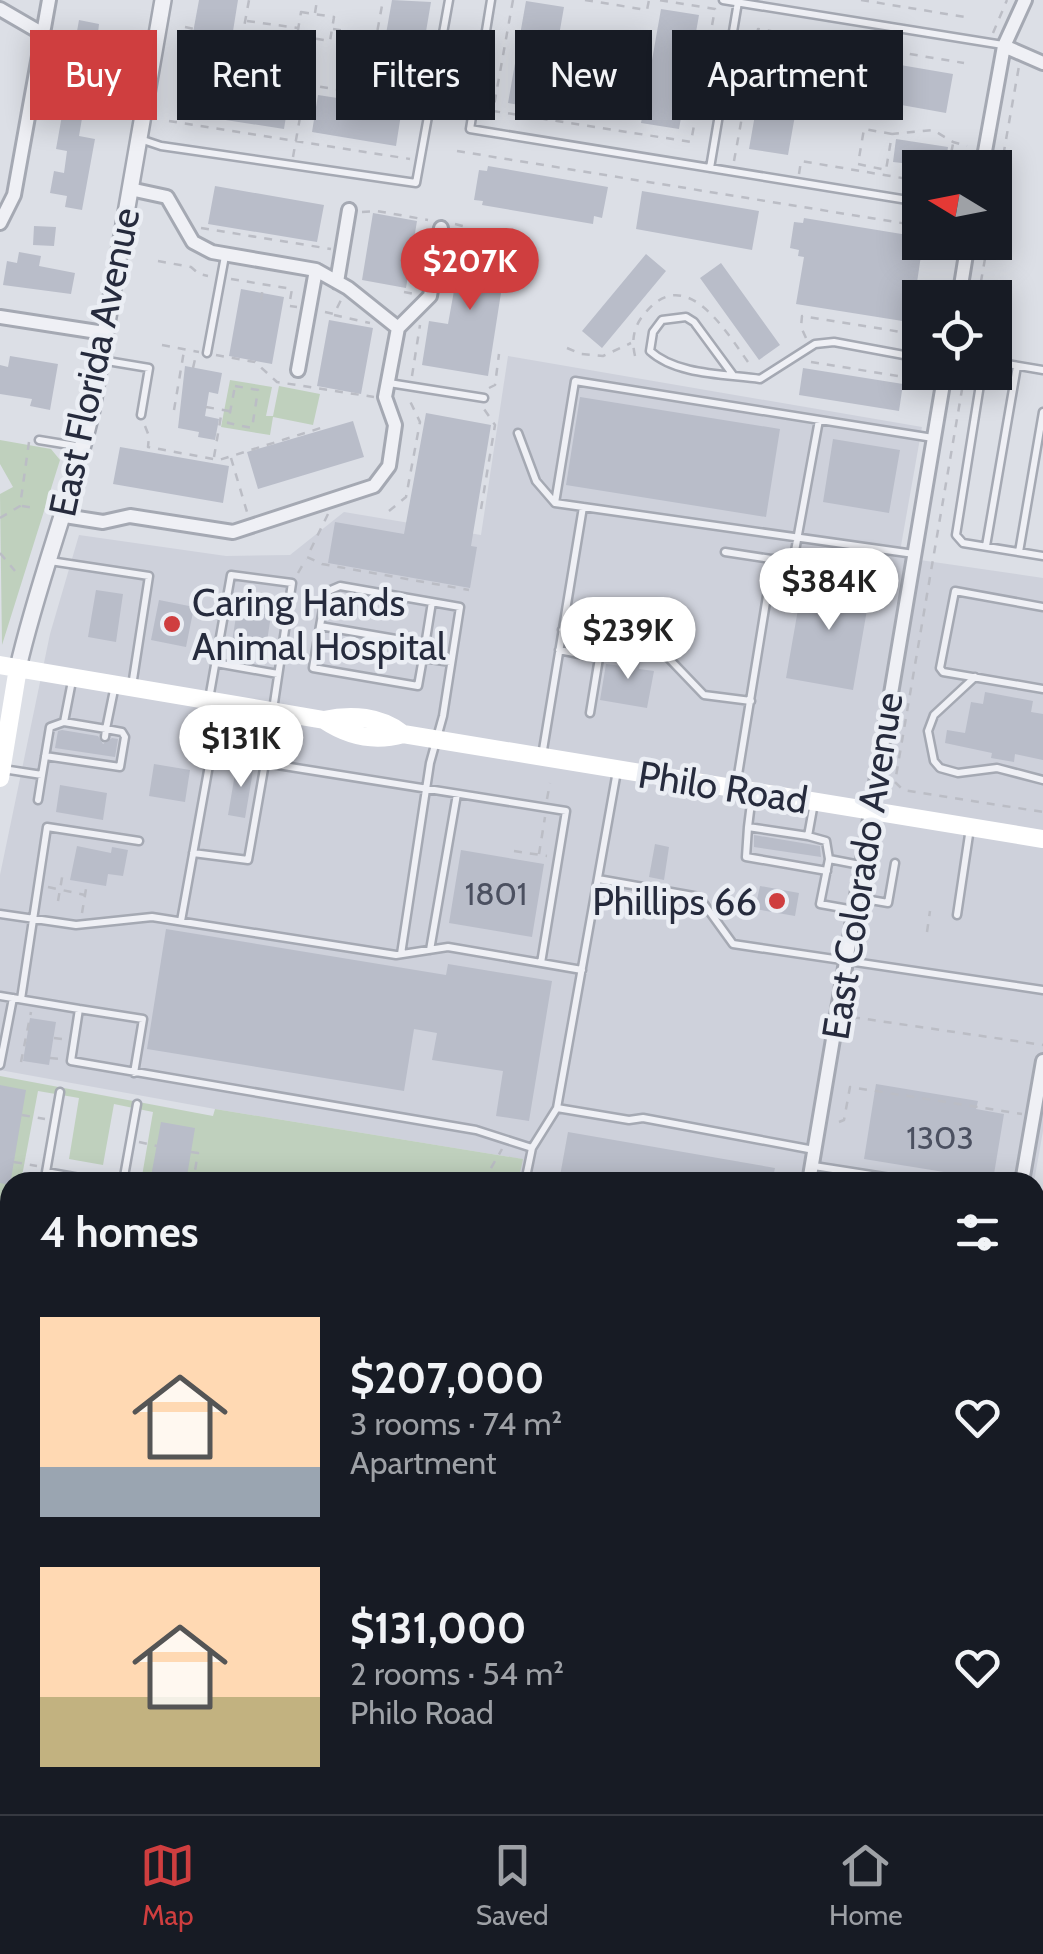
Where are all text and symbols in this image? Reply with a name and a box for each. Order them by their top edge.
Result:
chip: Buy [30,30,157,120]
chip: Rent [177,30,316,120]
chip: Filters [336,30,495,120]
chip: New [515,30,652,120]
chip: Apartment [672,30,903,120]
north arrow [902,150,1012,260]
map controls [902,150,1012,390]
street label: East Florida Avenue [38,203,150,521]
pin: $207K [400,228,540,313]
text: $207K [423,241,517,280]
button: locate [902,280,1012,390]
pin: $384K [759,548,899,633]
text: $384K [781,561,877,600]
place label: Caring Hands Animal Hospital [192,579,446,670]
pin: $239K [558,597,698,682]
text: $239K [583,610,673,649]
marker: Caring Hands Animal Hospital [161,613,183,635]
street label: East Colorado Avenue [811,689,913,1043]
pin: $131K [171,705,311,790]
text: $131K [201,718,281,757]
street label: Philo Road [635,750,811,824]
house number: 1801 [465,874,527,913]
place label: Phillips 66 [592,878,757,925]
marker: Phillips 66 [766,890,788,912]
house number: 1303 [906,1118,974,1157]
icon: filters [950,1205,1005,1260]
text: 4 homes [40,1206,199,1258]
text: $207,000 [350,1352,545,1404]
icon: home [120,1357,240,1477]
icon: heart [950,1390,1005,1445]
text: 3 rooms · 74 m² [350,1404,562,1443]
text: Apartment [350,1443,497,1482]
text: $131,000 [350,1602,526,1654]
icon: home [120,1607,240,1727]
icon: heart [950,1640,1005,1695]
text: 2 rooms · 54 m² [350,1654,564,1693]
text: Philo Road [350,1693,494,1732]
tab: Map [140,1838,195,1932]
tab: Saved [476,1838,549,1932]
tab: Home [829,1838,903,1932]

